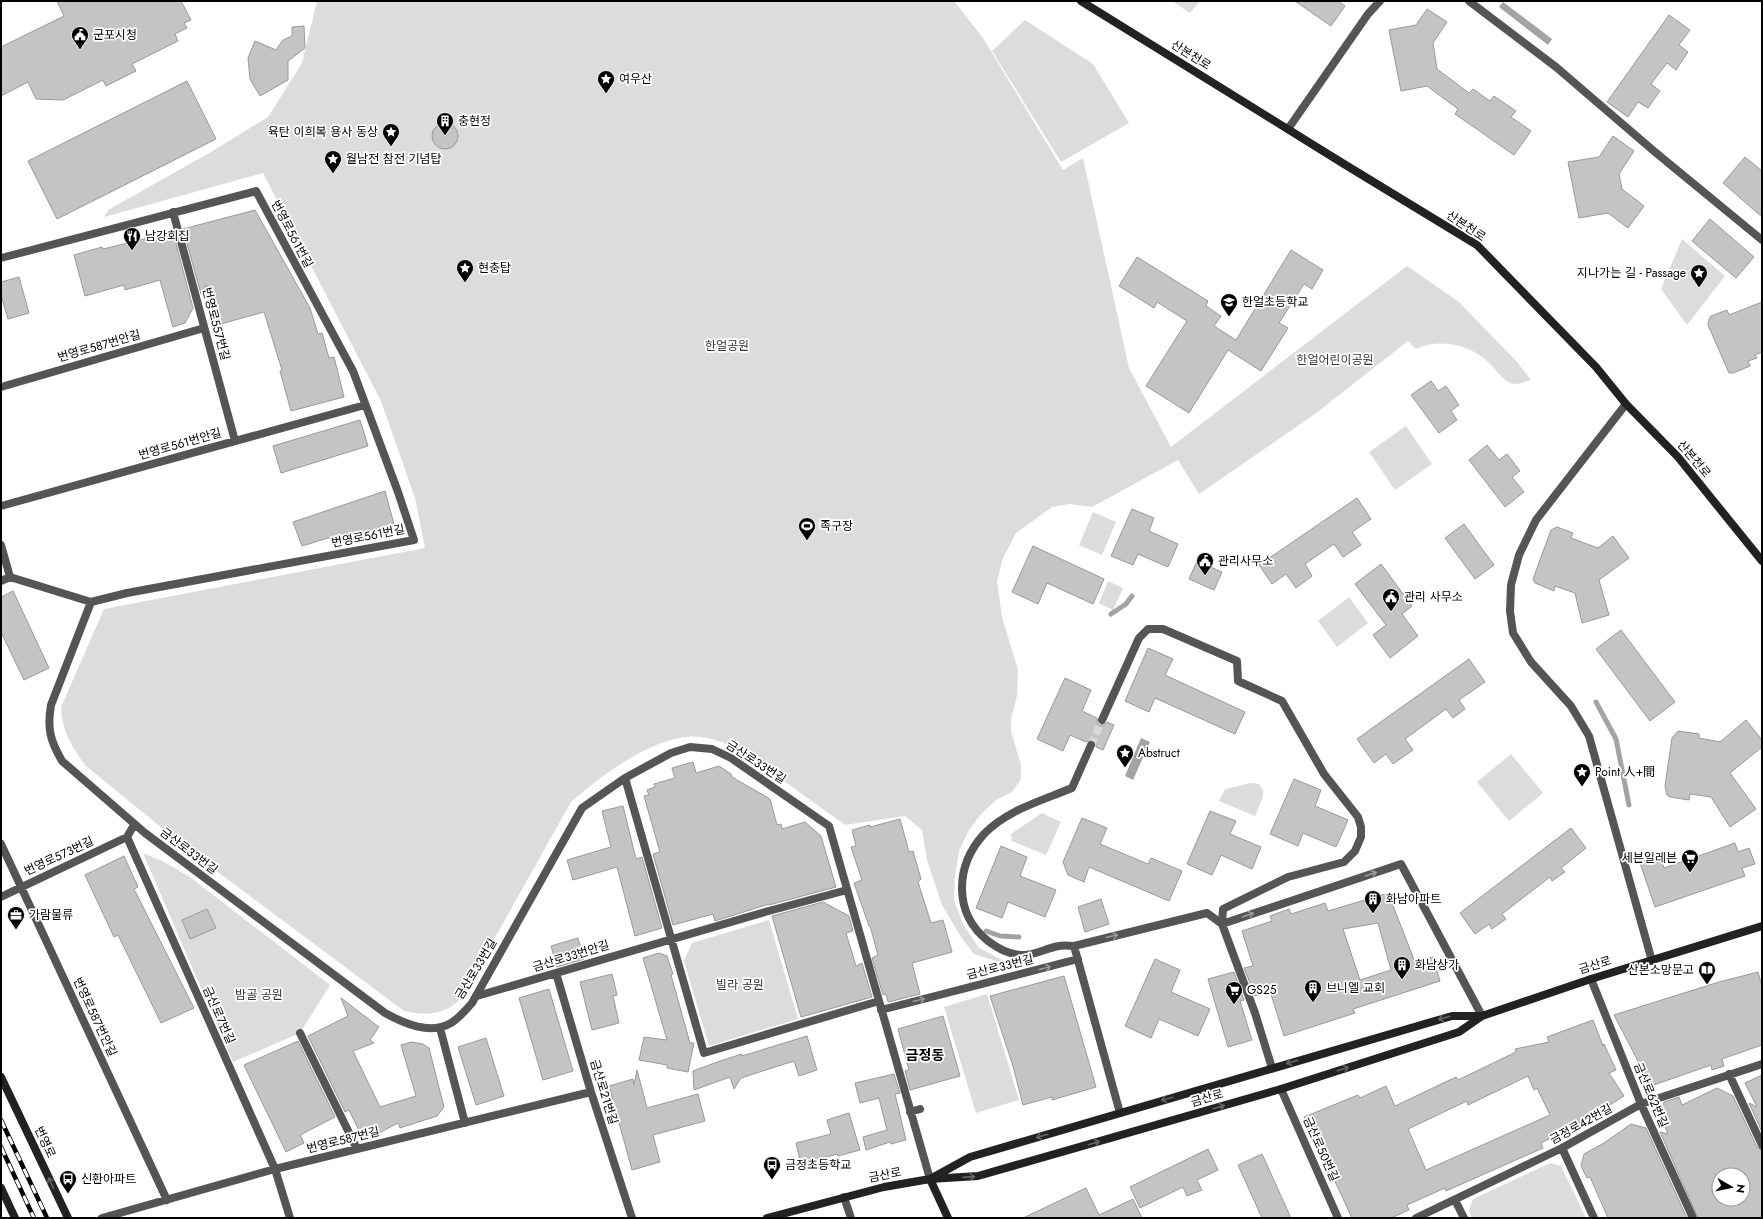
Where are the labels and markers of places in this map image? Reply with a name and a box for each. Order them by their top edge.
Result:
public building icon: 군포시청 [70,25,90,50]
place label: 군포시청 [93,26,137,44]
place icon: 여우산 [596,69,616,94]
place label: 여우산 [619,70,652,88]
building icon: 충현정 [435,111,455,136]
place label: 충현정 [458,112,491,130]
place icon: 육탄 이희복 용사 동상 [381,122,401,147]
place label: 육탄 이희복 용사 동상 [268,123,378,141]
place icon: 월남전 참전 기념탑 [323,149,343,174]
place label: 월남전 참전 기념탑 [346,150,442,168]
restaurant icon: 남강회집 [122,226,142,251]
place label: 남강회집 [145,227,189,245]
place icon: 현충탑 [455,258,475,283]
place label: 현충탑 [478,259,511,277]
place icon: 지나가는 길 - Passage [1689,263,1709,288]
place label: 지나가는 길 - Passage [1577,264,1686,282]
school or university icon: 한얼초등학교 [1219,292,1239,317]
place label: 한얼초등학교 [1242,293,1308,311]
sports icon: 족구장 [797,516,817,541]
place label: 족구장 [820,517,853,535]
public building icon: 관리사무소 [1195,551,1215,576]
place label: 관리사무소 [1218,552,1273,570]
public building icon: 관리 사무소 [1381,587,1401,612]
place label: 관리 사무소 [1404,588,1463,606]
place icon: Abstruct [1115,743,1135,768]
place label: Abstruct [1138,744,1180,762]
place icon: Point 人+間 [1572,762,1592,787]
place label: Point 人+間 [1595,763,1655,781]
supermarket icon: 세븐일레븐 [1680,848,1700,873]
place label: 세븐일레븐 [1622,849,1677,867]
building icon: 화남아파트 [1363,889,1383,914]
place label: 화남아파트 [1386,890,1441,908]
office icon: 가람물류 [6,905,26,930]
place label: 가람물류 [29,906,73,924]
building icon: 화남상가 [1392,955,1412,980]
place label: 화남상가 [1415,956,1459,974]
library icon: 산본소망문고 [1697,960,1717,985]
place label: 산본소망문고 [1628,961,1694,979]
building icon: 브니엘 교회 [1303,978,1323,1003]
place label: 브니엘 교회 [1326,979,1385,997]
supermarket icon: GS25 [1224,980,1244,1005]
place label: GS25 [1247,981,1277,999]
bus stop icon: 금정초등학교 [762,1155,782,1180]
place label: 금정초등학교 [785,1156,851,1174]
bus stop icon: 신환아파트 [58,1169,78,1194]
place label: 신환아파트 [81,1170,136,1188]

